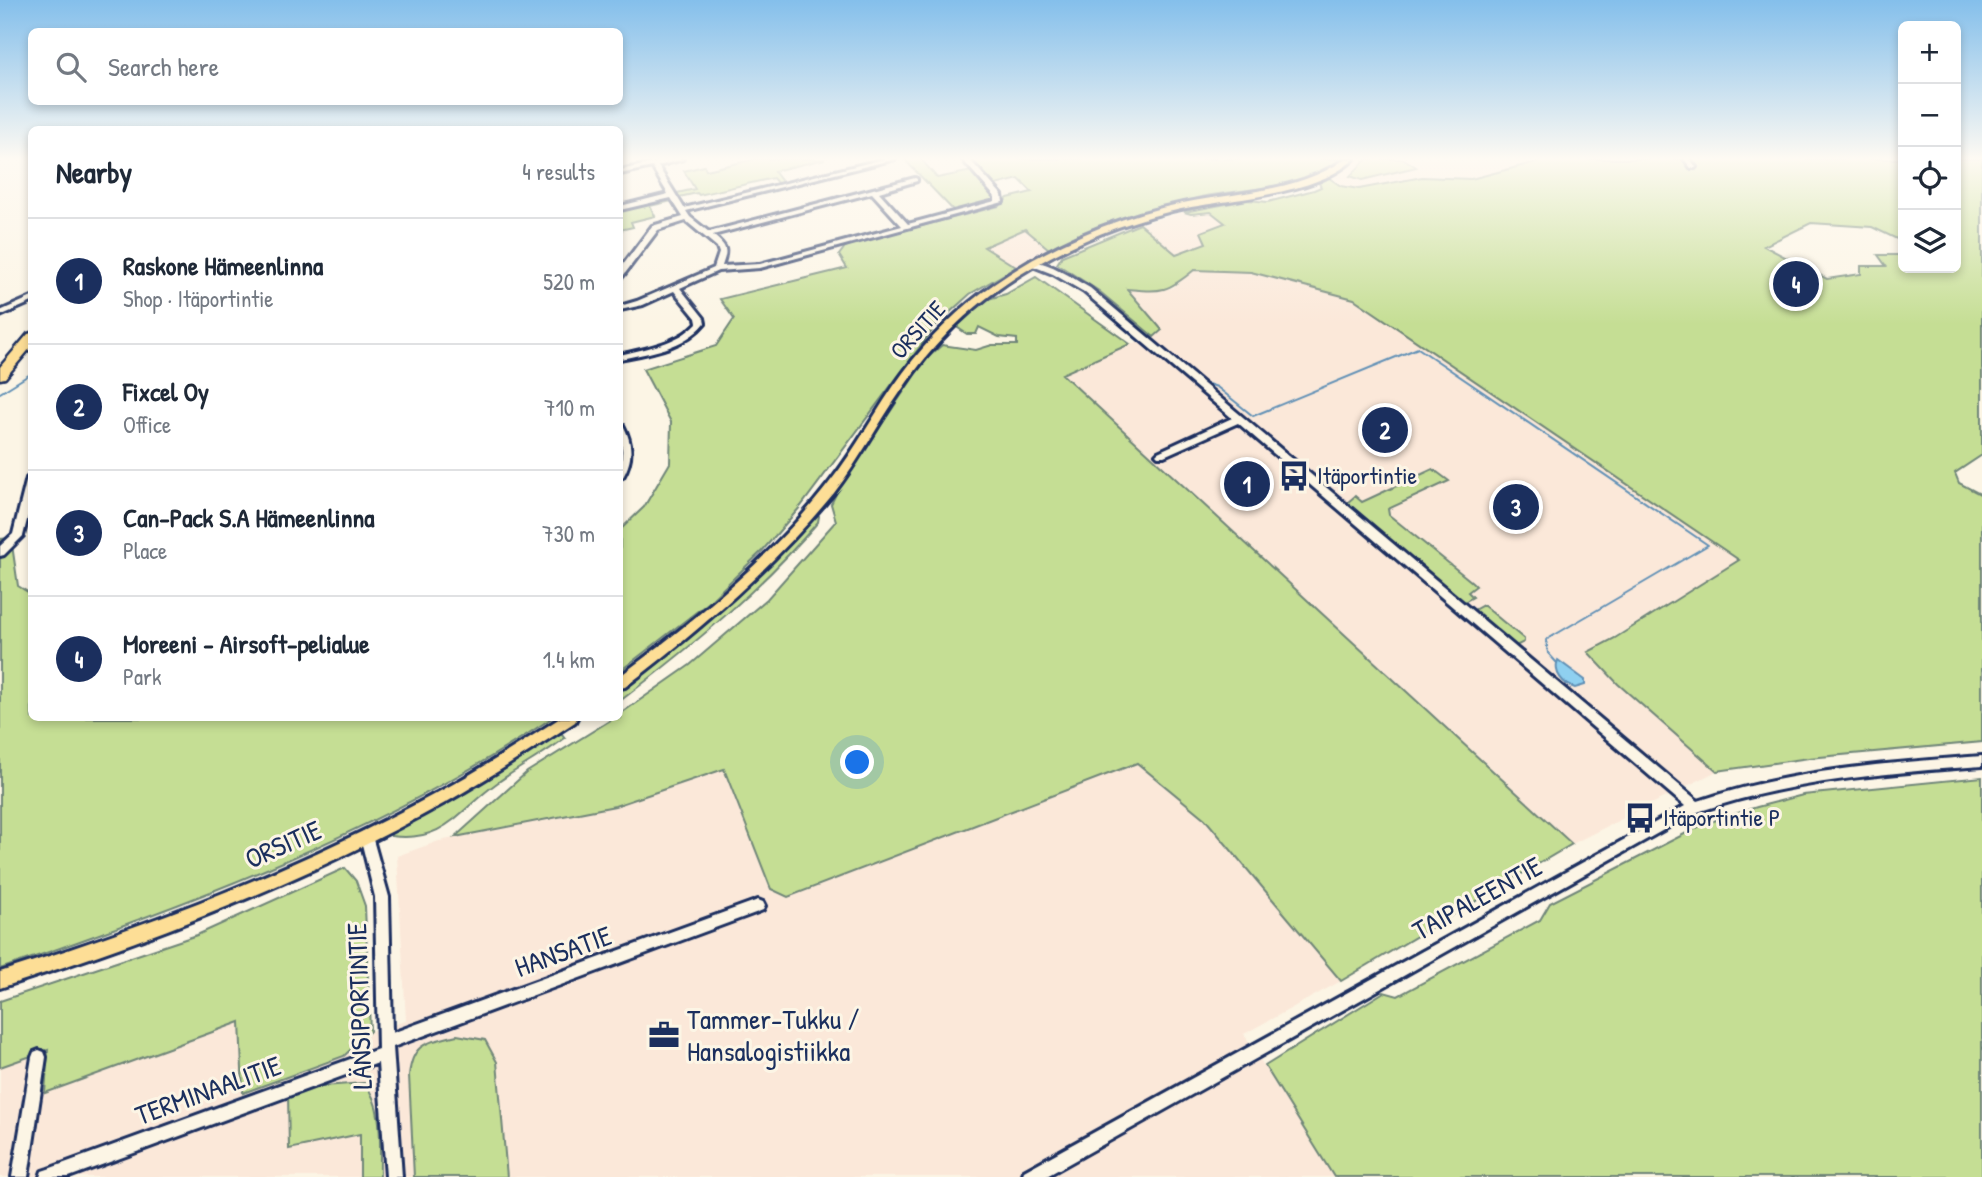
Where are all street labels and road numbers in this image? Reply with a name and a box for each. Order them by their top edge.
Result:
street label: ORSITIE [882,293,952,365]
street label: ORSITIE [239,810,327,878]
street label: TAIPALEENTIE [1405,847,1549,949]
street label: HANSATIE [509,916,617,986]
street label: LÄNSIPORTINTIE [337,922,381,1090]
street label: TERMINAALITIE [130,1046,286,1134]

